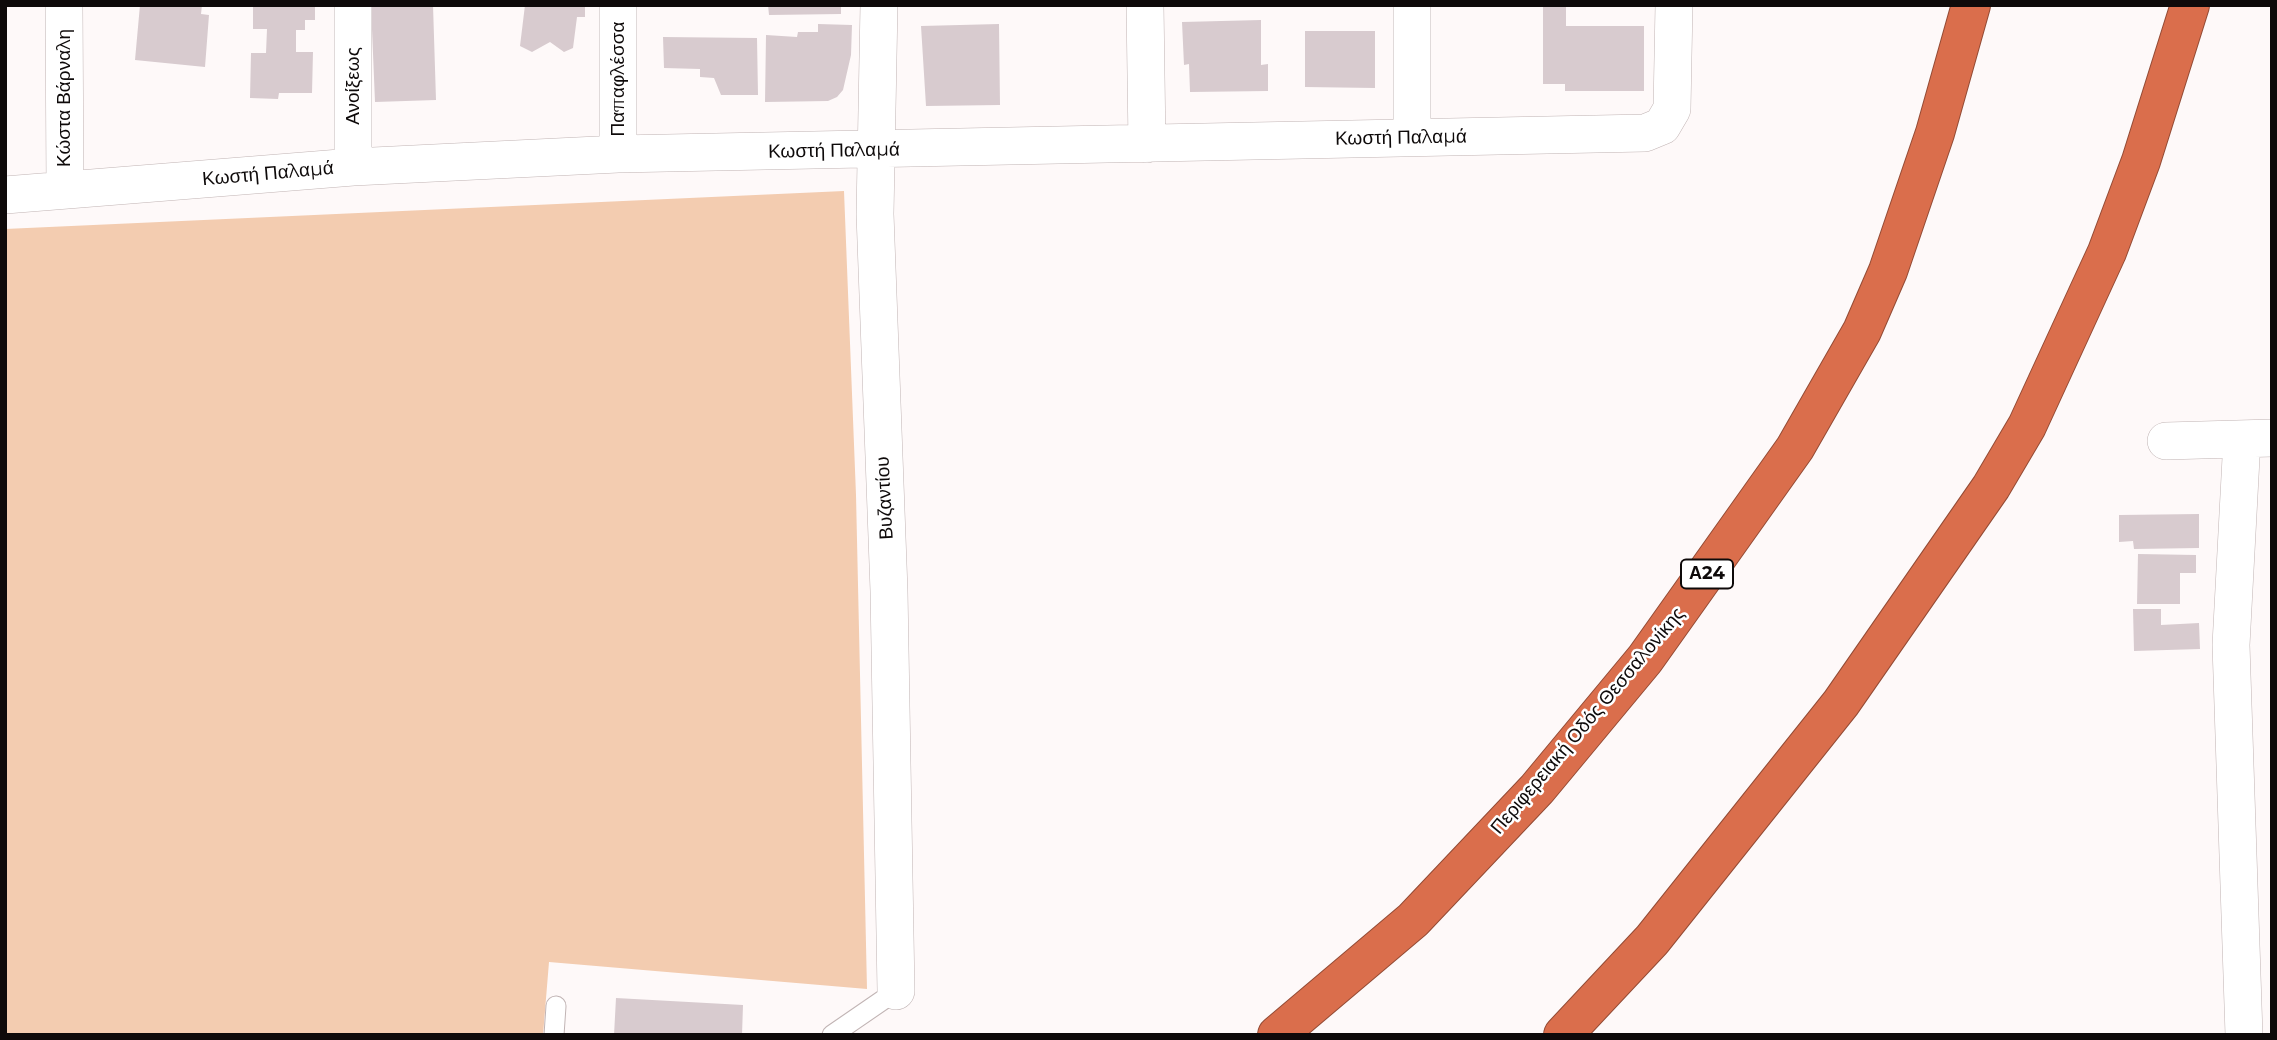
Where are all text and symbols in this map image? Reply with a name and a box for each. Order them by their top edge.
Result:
street label: Παπαφλέσσα [607,22,629,136]
street label: Κώστα Βάρναλη [53,29,75,167]
street label: Ανοίξεως [342,47,364,125]
street label: Κωστή Παλαμά [1335,125,1467,151]
street label: Κωστή Παλαμά [768,138,900,164]
street label: Κωστή Παλαμά [201,157,335,191]
street label: Βυζαντίου [871,456,899,540]
road number: Α24 [1681,560,1733,588]
street label: Περιφερειακή Οδός Θεσσαλονίκης [1486,603,1690,839]

